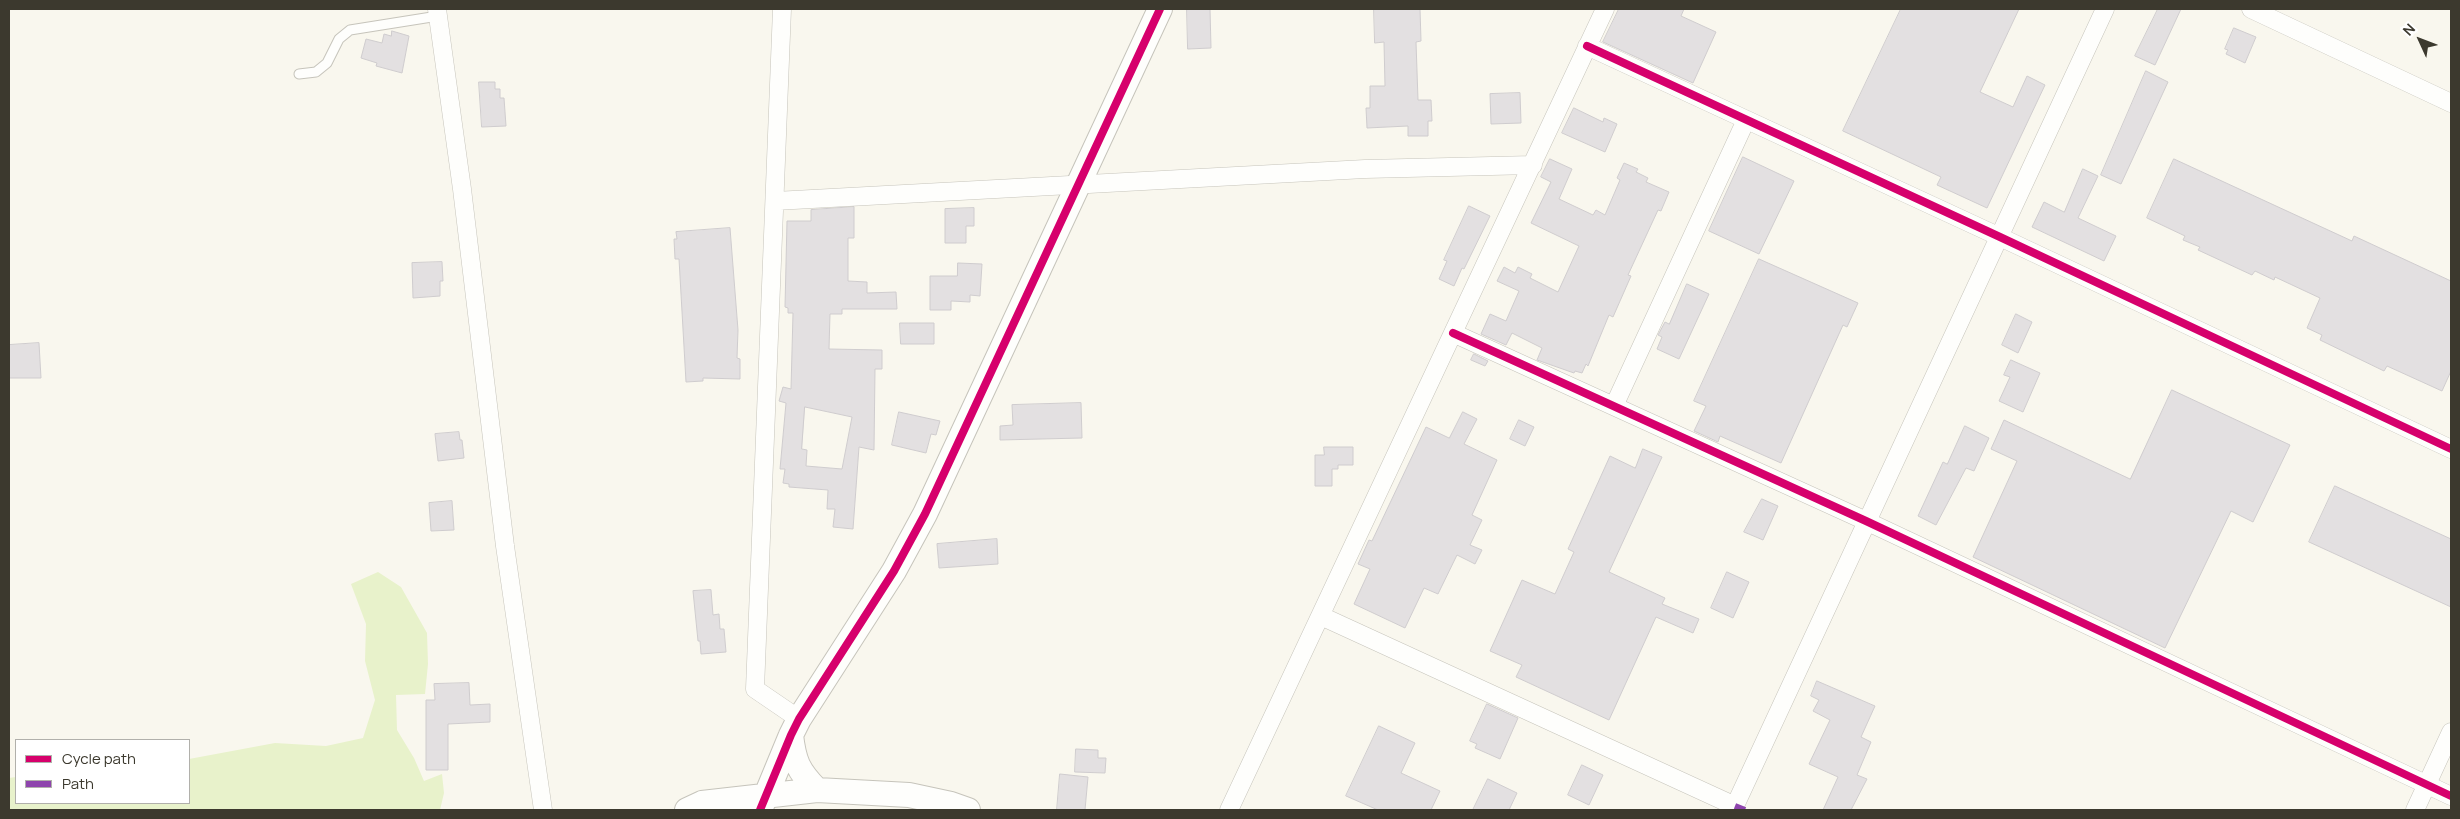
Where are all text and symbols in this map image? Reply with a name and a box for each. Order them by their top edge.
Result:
north arrow [2395,15,2445,65]
text: N [2398,19,2419,40]
legend [15,739,190,804]
text: Cycle path [62,748,136,769]
text: Path [62,773,94,794]

